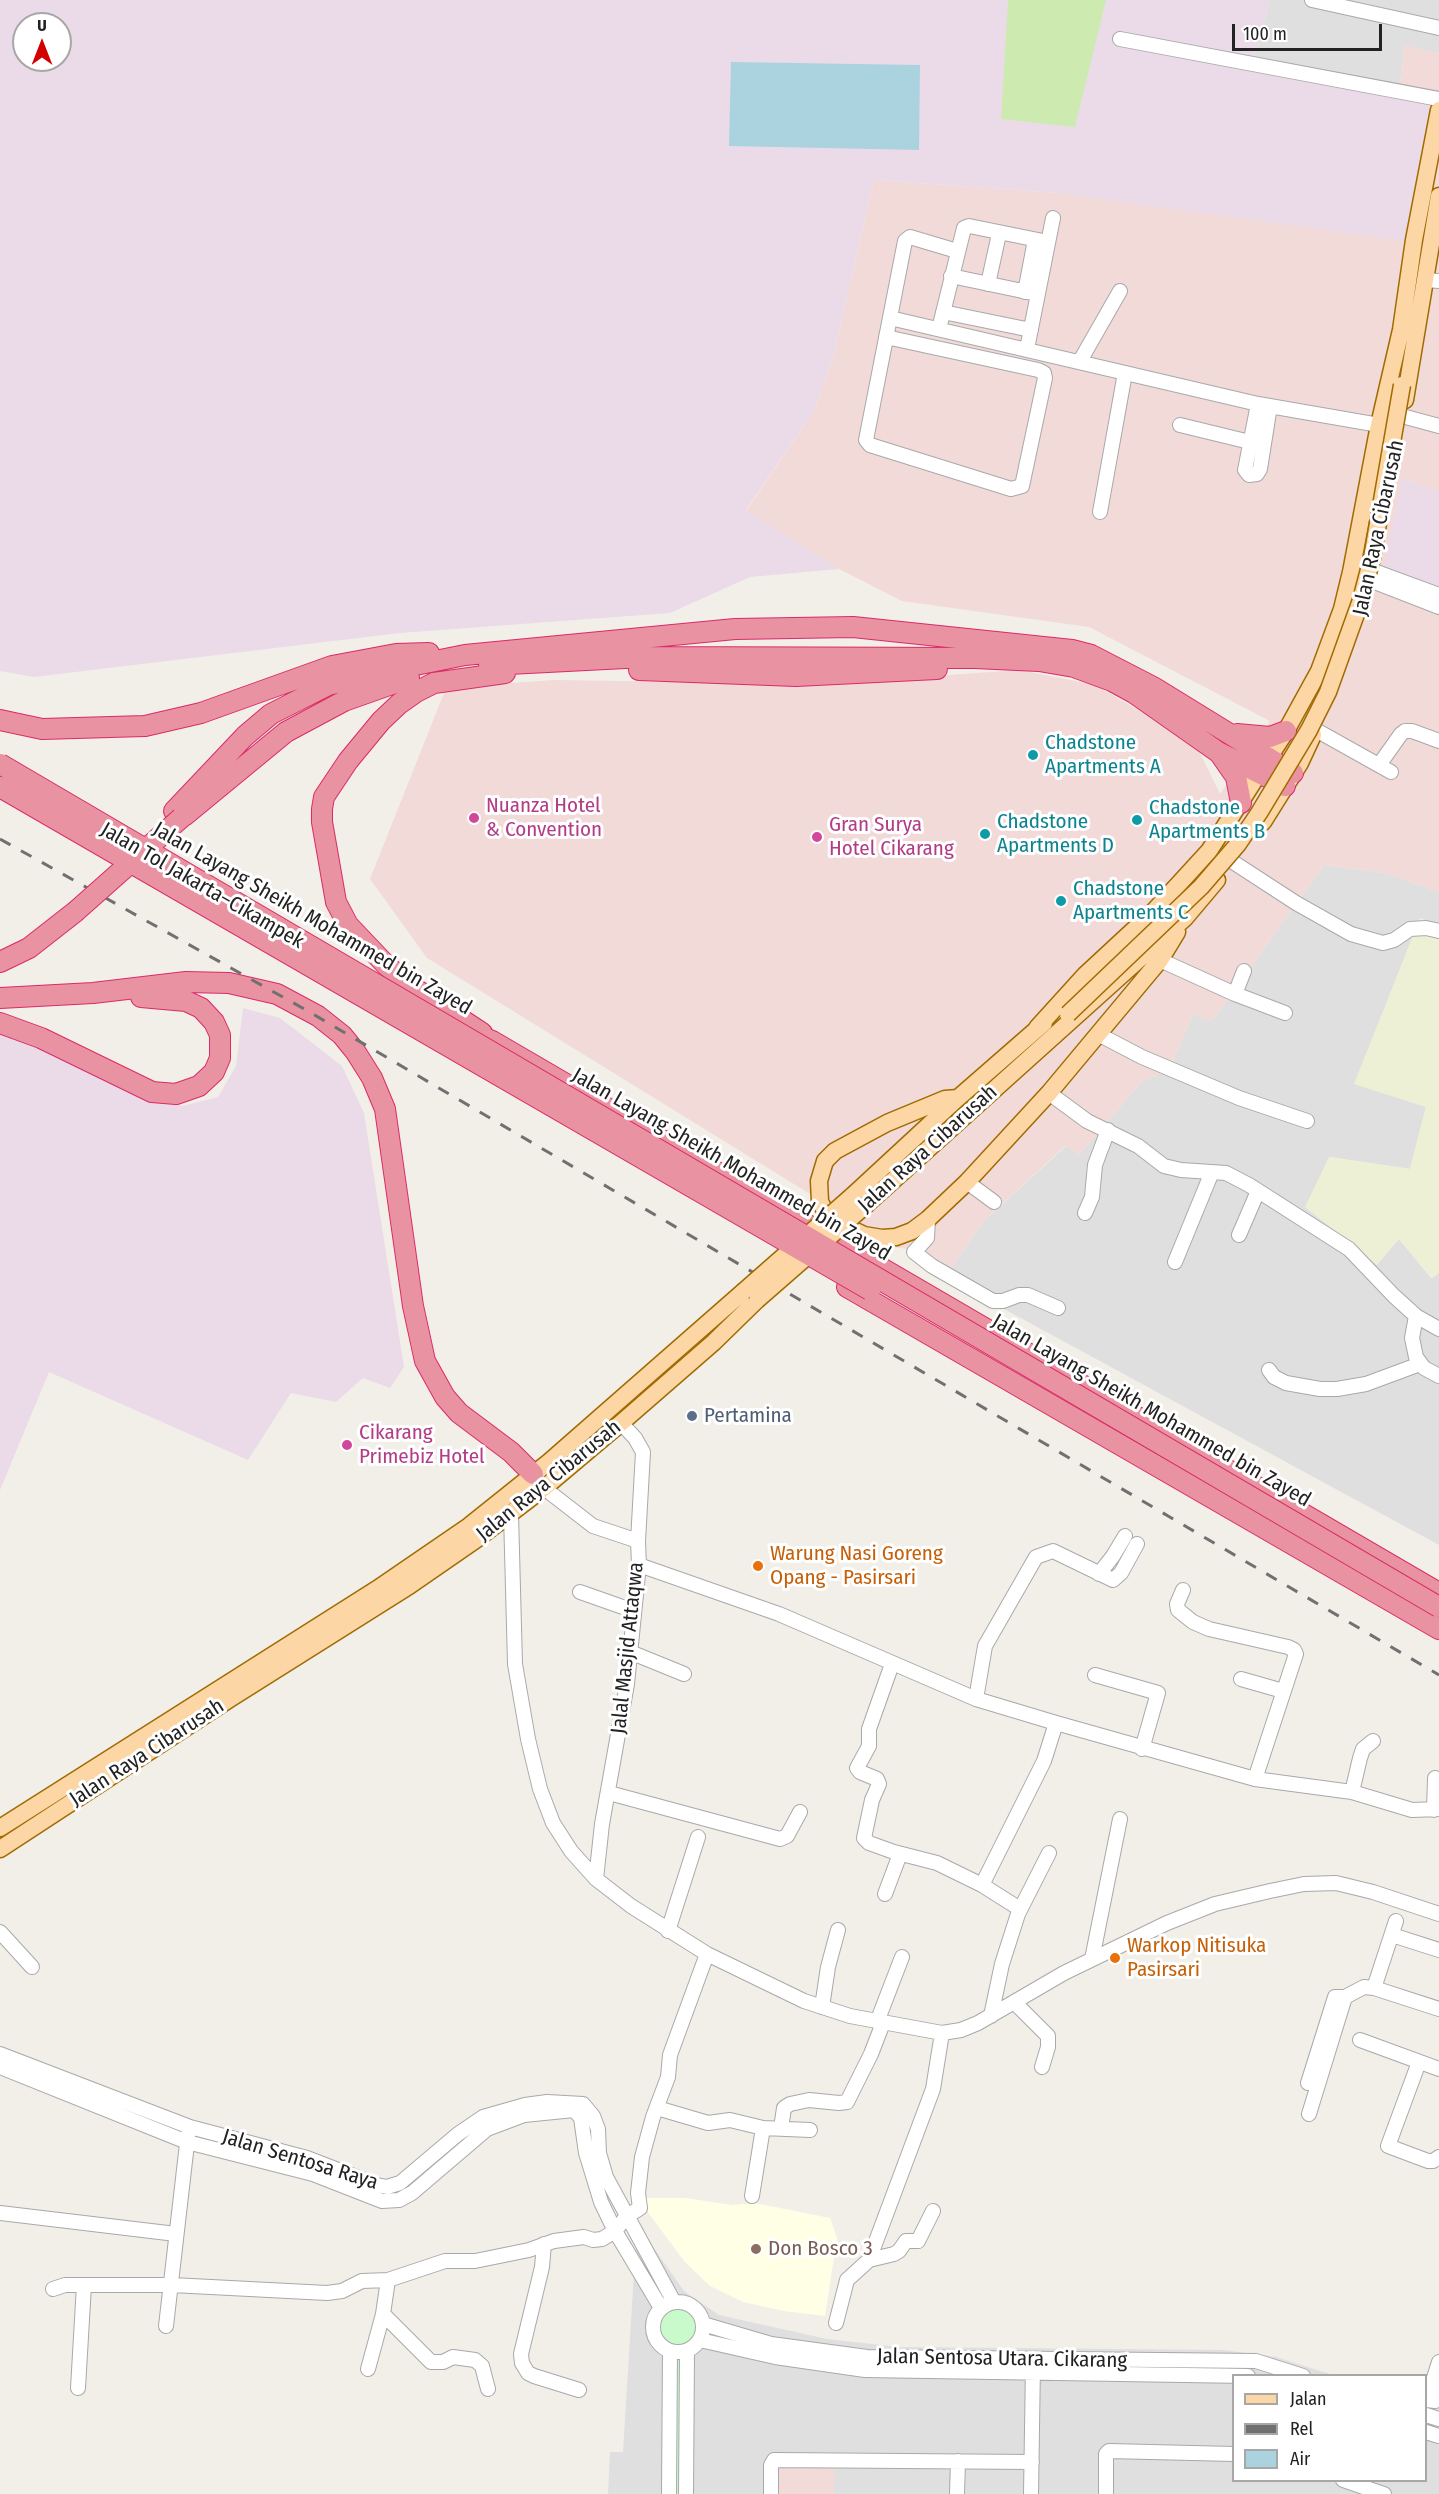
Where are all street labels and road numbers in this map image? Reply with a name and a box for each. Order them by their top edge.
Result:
street label: Jalan Raya Cibarusah [1348,438,1410,618]
street label: Jalan Tol Jakarta–Cikampek [96,817,308,955]
street label: Jalan Layang Sheikh Mohammed bin Zayed [148,817,476,1021]
street label: Jalan Layang Sheikh Mohammed bin Zayed [567,1063,895,1267]
street label: Jalan Raya Cibarusah [853,1080,1003,1218]
street label: Jalan Layang Sheikh Mohammed bin Zayed [987,1309,1315,1513]
street label: Jalan Raya Cibarusah [472,1415,626,1547]
street label: Jalal Masjid Attaqwa [606,1561,650,1735]
street label: Jalan Raya Cibarusah [65,1694,229,1812]
street label: Jalan Sentosa Raya [219,2124,381,2196]
street label: Jalan Sentosa Utara. Cikarang [877,2344,1127,2374]

